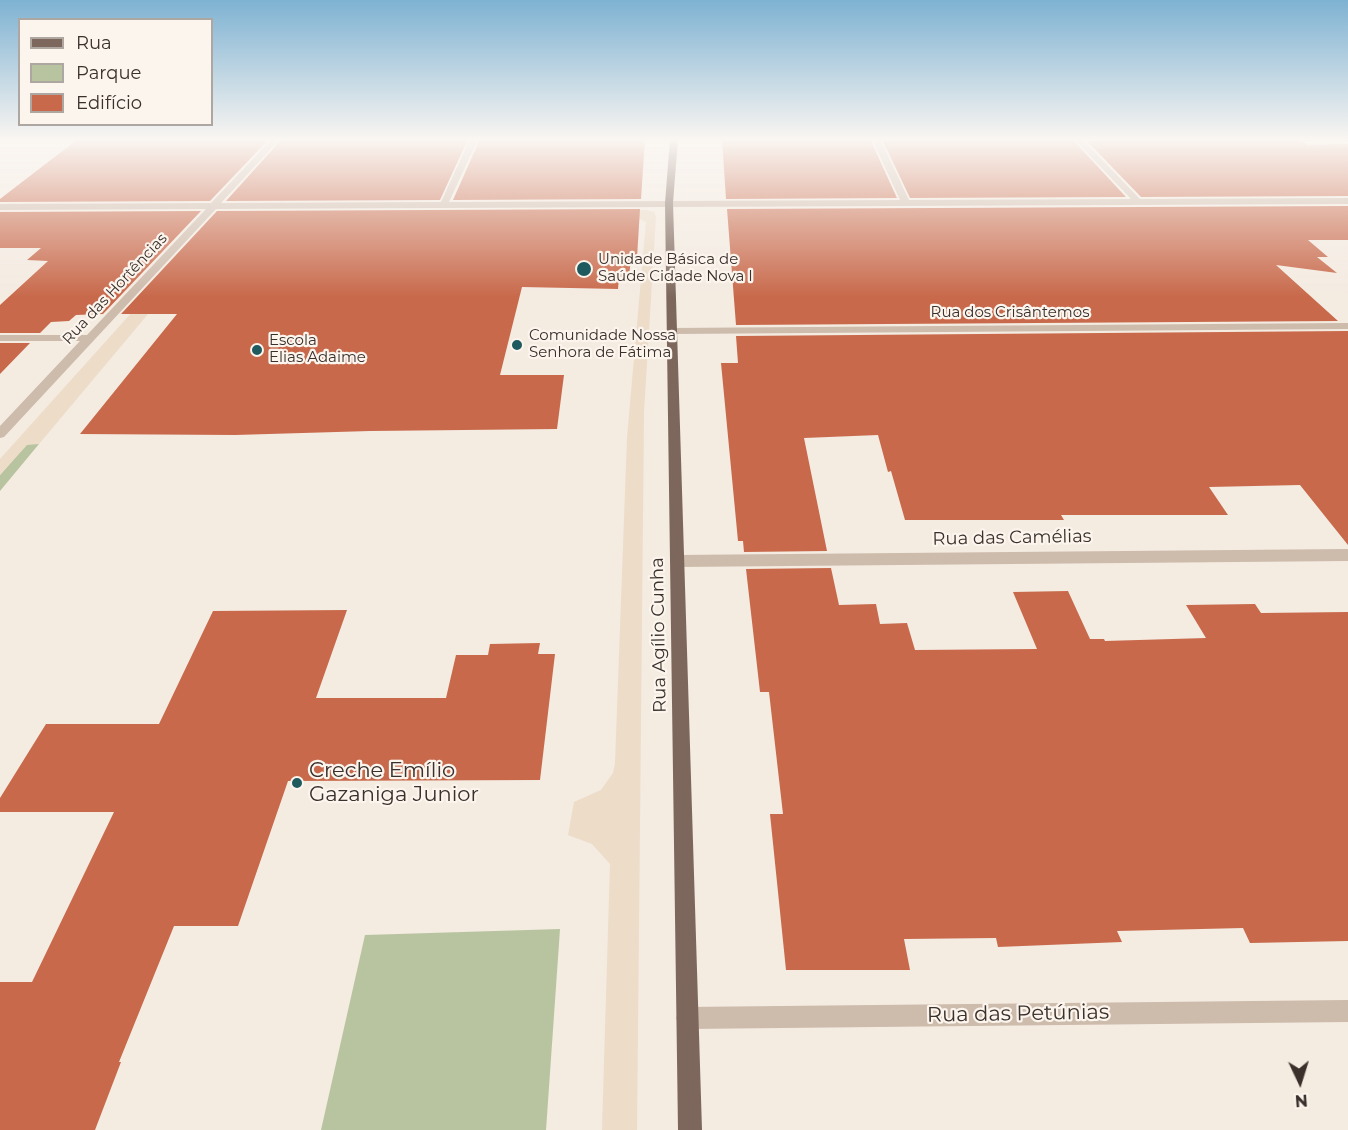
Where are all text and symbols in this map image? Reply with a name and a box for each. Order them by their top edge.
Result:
legend [18,18,213,126]
text: Rua [76,32,112,54]
text: Parque [76,62,141,84]
text: Edifício [76,92,142,114]
street label: Rua das Hortências [59,230,171,348]
place label: Unidade Básica de Saúde Cidade Nova I [598,251,753,286]
marker: Unidade Básica de Saúde Cidade Nova I [575,260,593,278]
street label: Rua dos Crisântemos [931,304,1089,322]
place label: Comunidade Nossa Senhora de Fátima [529,327,676,362]
place label: Escola Elias Adaime [269,332,366,367]
marker: Comunidade Nossa Senhora de Fátima [510,338,524,352]
marker: Escola Elias Adaime [250,343,264,357]
street label: Rua das Camélias [932,526,1092,550]
street label: Rua Agílio Cunha [647,557,671,713]
place label: Creche Emílio Gazaniga Junior [309,758,479,808]
marker: Creche Emílio Gazaniga Junior [290,776,304,790]
street label: Rua das Petúnias [927,1000,1109,1028]
north arrow [1270,1052,1330,1112]
text: N [1294,1091,1308,1110]

